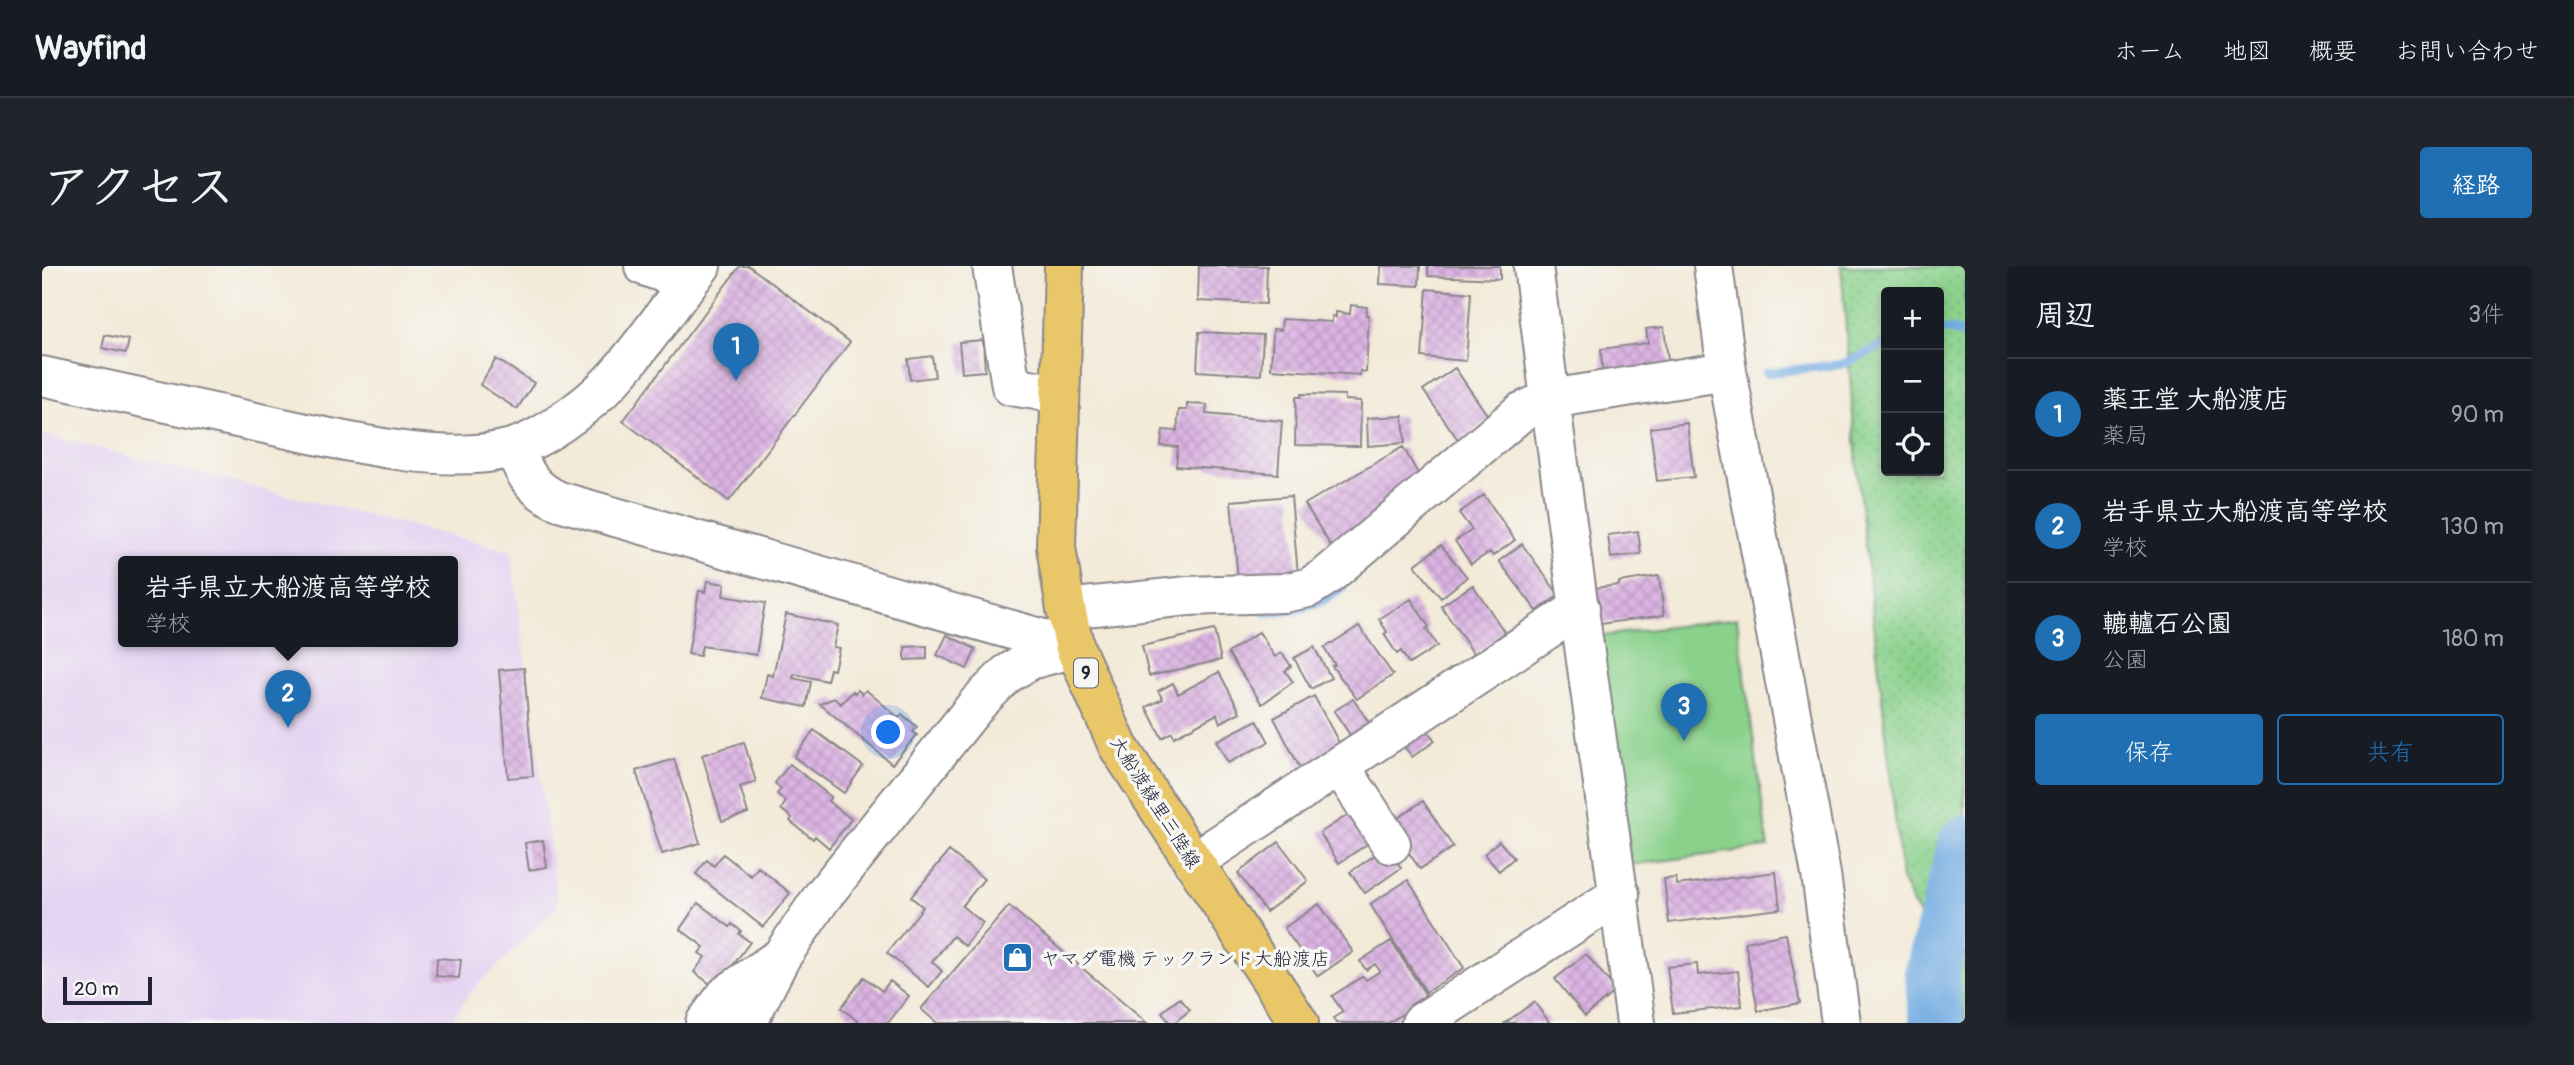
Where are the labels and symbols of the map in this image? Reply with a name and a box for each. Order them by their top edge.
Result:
pin: 1 [713,323,759,381]
road number: 9 [1074,659,1098,688]
pin: 2 [265,670,311,728]
pin: 3 [1661,683,1707,741]
your location [871,715,905,749]
street label: 大船渡綾里三陸線 [1105,732,1206,873]
shop icon: ヤマダ電機 テックランド大船渡店 [1001,941,1035,975]
place label: ヤマダ電機 テックランド大船渡店 [1041,947,1330,971]
scale bar [63,974,152,1006]

